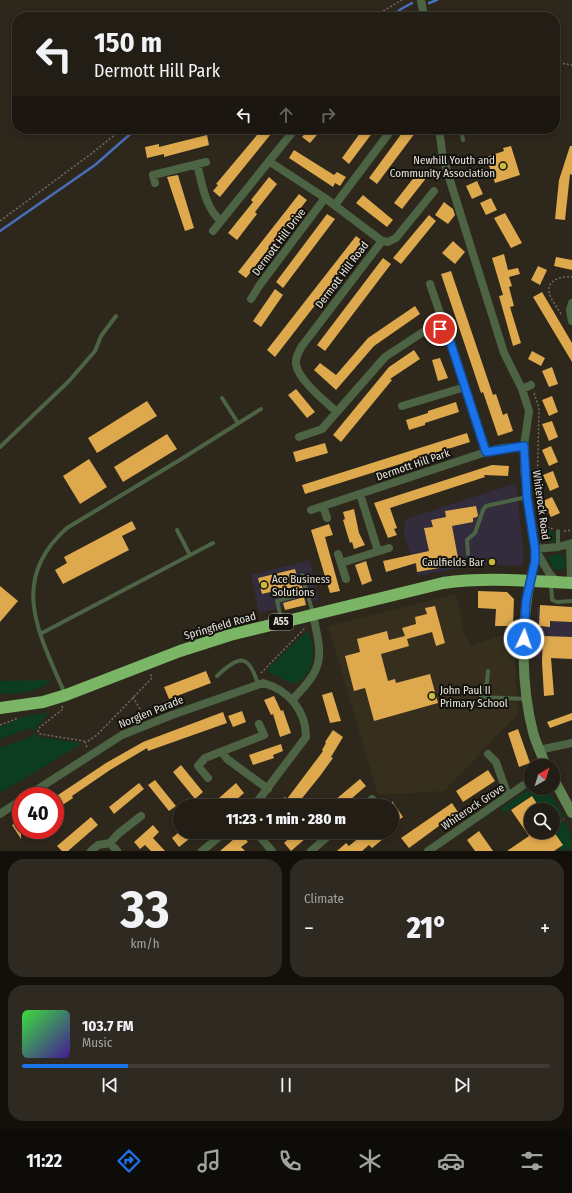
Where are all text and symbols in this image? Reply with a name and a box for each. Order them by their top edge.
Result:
text: 150 m [94,26,162,59]
icon: left [28,28,80,80]
text: Dermott Hill Park [94,60,220,82]
icon: left [233,104,255,126]
icon: ahead [275,104,297,126]
icon: right [317,104,339,126]
place label: Newhill Youth and Community Association [390,154,495,180]
marker: Newhill Youth and Community Association [498,161,508,171]
street label: Dermott Hill Drive [249,206,309,278]
street label: Dermott Hill Road [313,239,371,311]
pin [423,312,457,346]
icon: arrive [429,318,451,340]
street label: Dermott Hill Park [374,446,452,484]
street label: Whiterock Road [530,469,552,541]
place label: Caulfields Bar [422,556,484,569]
marker: Caulfields Bar [487,557,497,567]
place label: Ace Business Solutions [272,573,330,599]
marker: Ace Business Solutions [259,580,269,590]
street label: Springfield Road [183,610,257,642]
road number: A55 [269,614,293,630]
position arrow [503,618,545,660]
place label: John Paul II Primary School [440,684,508,710]
marker: John Paul II Primary School [427,691,437,701]
street label: Norglen Parade [117,693,185,731]
north arrow [524,759,560,795]
map controls [524,759,560,839]
street label: Whiterock Grove [439,781,507,833]
speed limit sign: 40 [12,787,64,839]
button: search [524,803,560,839]
text: 11:23 · 1 min · 280 m [226,810,346,828]
text: 33 [120,878,170,941]
text: Climate [304,891,344,906]
text: 21° [407,910,447,946]
text: − [304,915,314,942]
text: + [540,915,550,942]
text: km/h [131,936,160,951]
text: 103.7 FM [82,1017,133,1035]
text: Music [82,1035,112,1050]
icon: previous [99,1074,121,1096]
icon: pause [275,1074,297,1096]
icon: next [451,1074,473,1096]
icon: directions [115,1147,143,1175]
icon: music [195,1147,223,1175]
icon: phone [276,1147,304,1175]
icon: climate [356,1147,384,1175]
icon: car [437,1147,465,1175]
icon: filters [518,1147,546,1175]
text: 11:22 [26,1150,62,1172]

